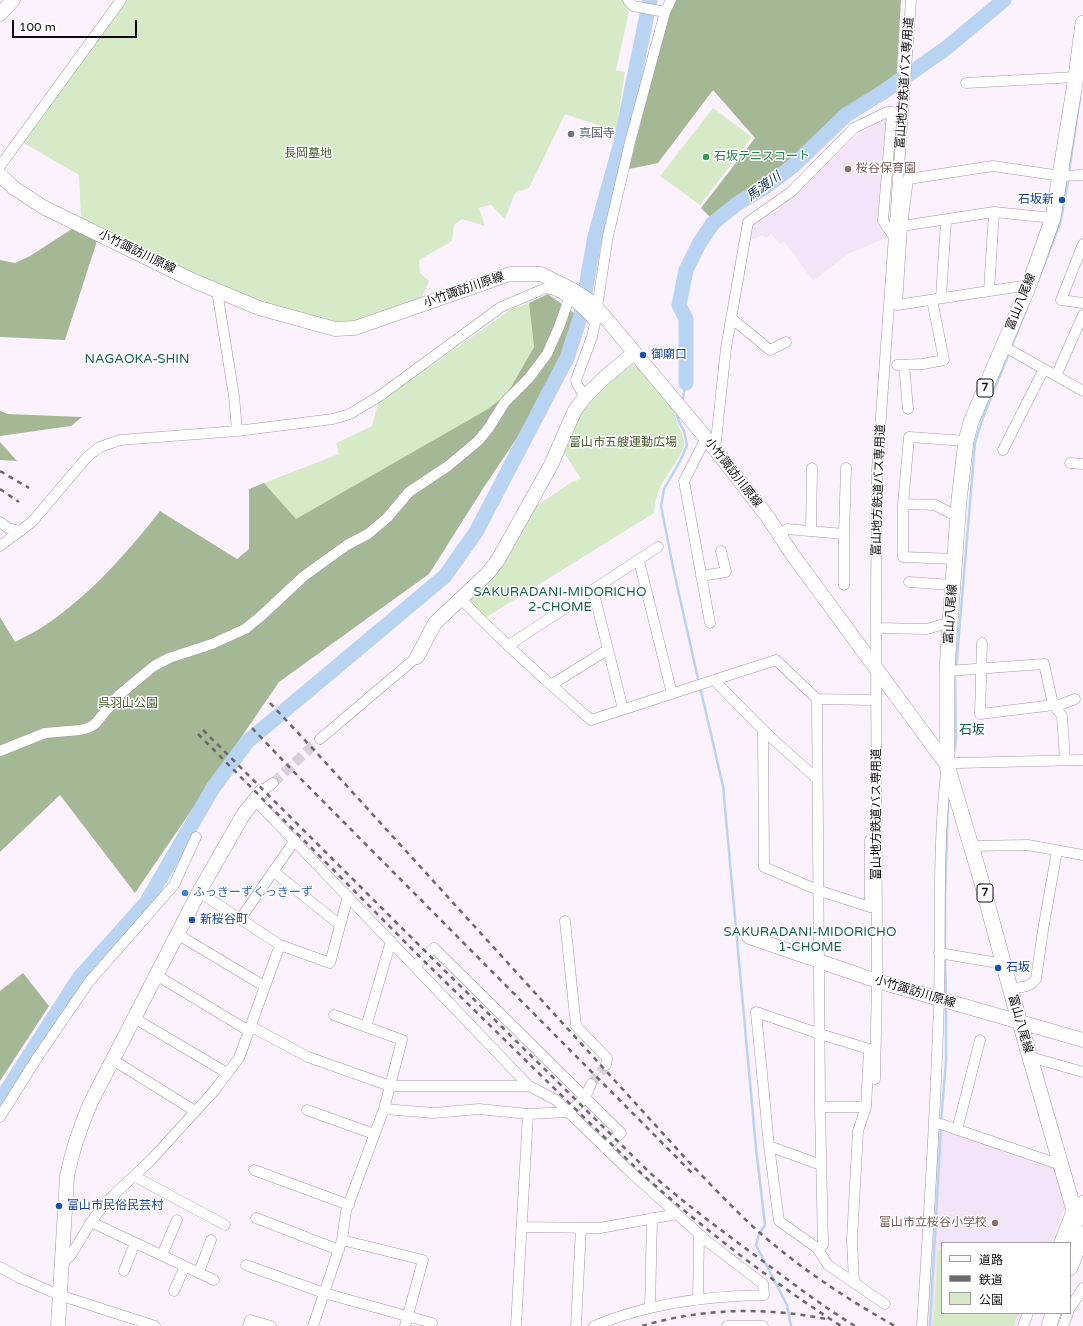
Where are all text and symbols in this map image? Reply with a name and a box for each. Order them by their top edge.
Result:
scale bar [14,12,139,38]
street label: 富山地方鉄道バス専用道 [893,17,917,149]
text: 100 m [19,20,56,34]
place label: 真国寺 [579,127,615,141]
marker: 真国寺 [566,129,576,139]
park label: 長岡墓地 [284,147,332,161]
place label: 石坂テニスコート [714,150,810,164]
marker: 石坂テニスコート [701,152,711,162]
place label: 桜谷保育園 [856,162,916,176]
marker: 桜谷保育園 [843,164,853,174]
water label: 馬渡川 [744,169,784,205]
place label: 石坂新 [1018,193,1054,207]
marker: 石坂新 [1057,195,1067,205]
street label: 小竹諏訪川原線 [96,227,178,277]
street label: 小竹諏訪川原線 [422,270,506,310]
street label: 富山八尾線 [1003,271,1039,333]
place label: 御廟口 [651,348,687,362]
marker: 御廟口 [638,350,648,360]
district label: NAGAOKA-SHIN [79,352,195,368]
road number: 7 [977,379,993,397]
street label: 富山地方鉄道バス専用道 [870,424,888,556]
street label: 小竹諏訪川原線 [701,435,765,511]
park label: 富山市五艘運動広場 [569,436,677,450]
street label: 富山八尾線 [942,584,960,644]
district label: SAKURADANI-MIDORICHO 2-CHOME [464,585,656,616]
park label: 呉羽山公園 [98,697,158,711]
district label: 石坂 [959,723,985,739]
street label: 富山地方鉄道バス専用道 [870,748,884,880]
road number: 7 [977,884,993,902]
place label: ふっきーずくっきーず [193,886,313,900]
marker: ふっきーずくっきーず [180,888,190,898]
place label: 新桜谷町 [200,913,248,927]
marker: 新桜谷町 [187,915,197,925]
district label: SAKURADANI-MIDORICHO 1-CHOME [714,925,906,956]
place label: 石坂 [1006,961,1030,975]
marker: 石坂 [993,963,1003,973]
street label: 小竹諏訪川原線 [873,973,957,1011]
street label: 富山八尾線 [1005,993,1035,1055]
place label: 富山市民俗民芸村 [67,1199,163,1213]
marker: 富山市民俗民芸村 [54,1201,64,1211]
place label: 富山市立桜谷小学校 [879,1216,987,1230]
marker: 富山市立桜谷小学校 [990,1218,1000,1228]
legend [941,1242,1071,1314]
text: 道路 [979,1253,1003,1267]
text: 鉄道 [979,1273,1003,1287]
text: 公園 [979,1293,1003,1307]

